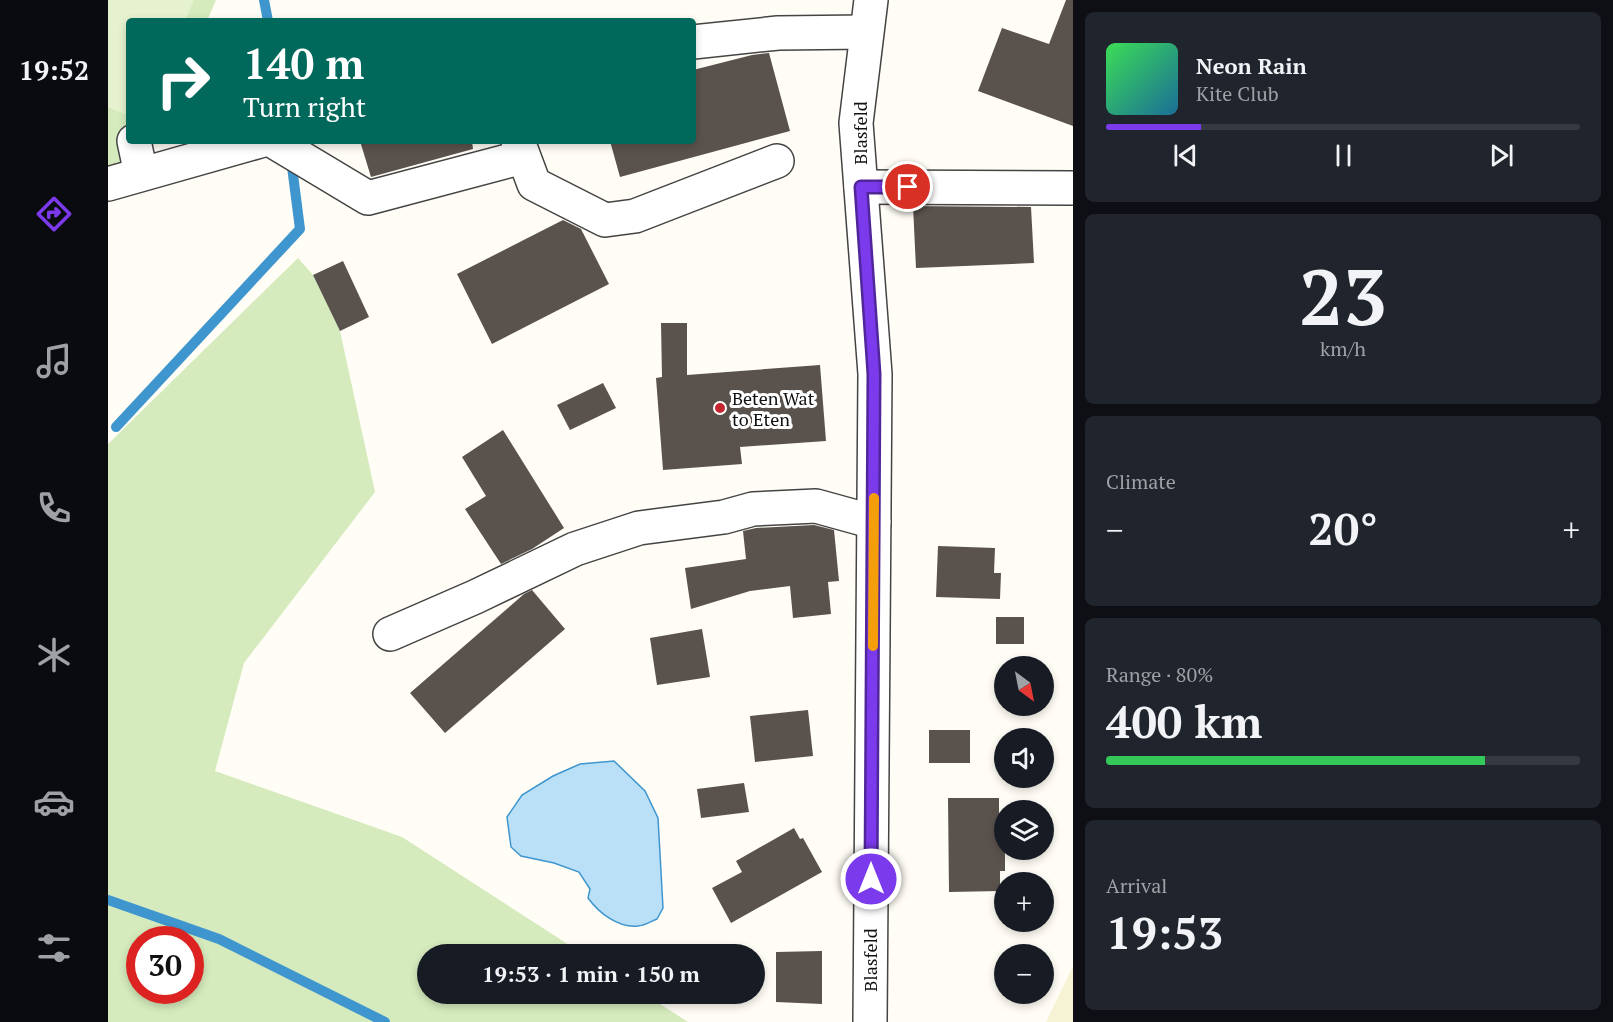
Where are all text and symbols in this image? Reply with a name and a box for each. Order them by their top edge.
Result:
text: 140 m [243,35,364,91]
icon: right [144,42,222,120]
text: Neon Rain [1196,51,1307,80]
text: 19:52 [19,52,89,88]
text: Kite Club [1196,80,1279,107]
text: Turn right [243,89,366,125]
street label: Blasfeld [848,101,872,165]
icon: previous [1169,139,1202,172]
icon: pause [1327,139,1360,172]
icon: next [1485,139,1518,172]
pin [882,161,933,212]
icon: arrive [891,170,924,203]
icon: directions [33,193,75,235]
text: 23 [1299,244,1387,347]
text: km/h [1320,335,1366,362]
icon: music [33,340,75,382]
place label: Beten Wat to Eten [732,386,815,431]
marker: Beten Wat to Eten [713,401,727,415]
text: Climate [1106,468,1176,495]
icon: phone [33,487,75,529]
text: 20° [1308,498,1378,558]
text: − [1106,508,1124,551]
text: + [1562,508,1580,551]
icon: climate [33,634,75,676]
north arrow [994,656,1054,716]
map controls [994,656,1054,1004]
text: Range · 80% [1106,661,1213,688]
text: 400 km [1106,691,1262,751]
button: sound [994,728,1054,788]
icon: car [33,781,75,823]
button: layers [994,800,1054,860]
position arrow [839,847,903,911]
button: + [994,872,1054,932]
text: Arrival [1106,872,1167,899]
text: 19:53 [1106,902,1223,962]
speed limit sign: 30 [126,926,204,1004]
icon: filters [33,927,75,969]
street label: Blasfeld [858,928,882,992]
button: − [994,944,1054,1004]
text: 19:53 · 1 min · 150 m [482,959,700,988]

